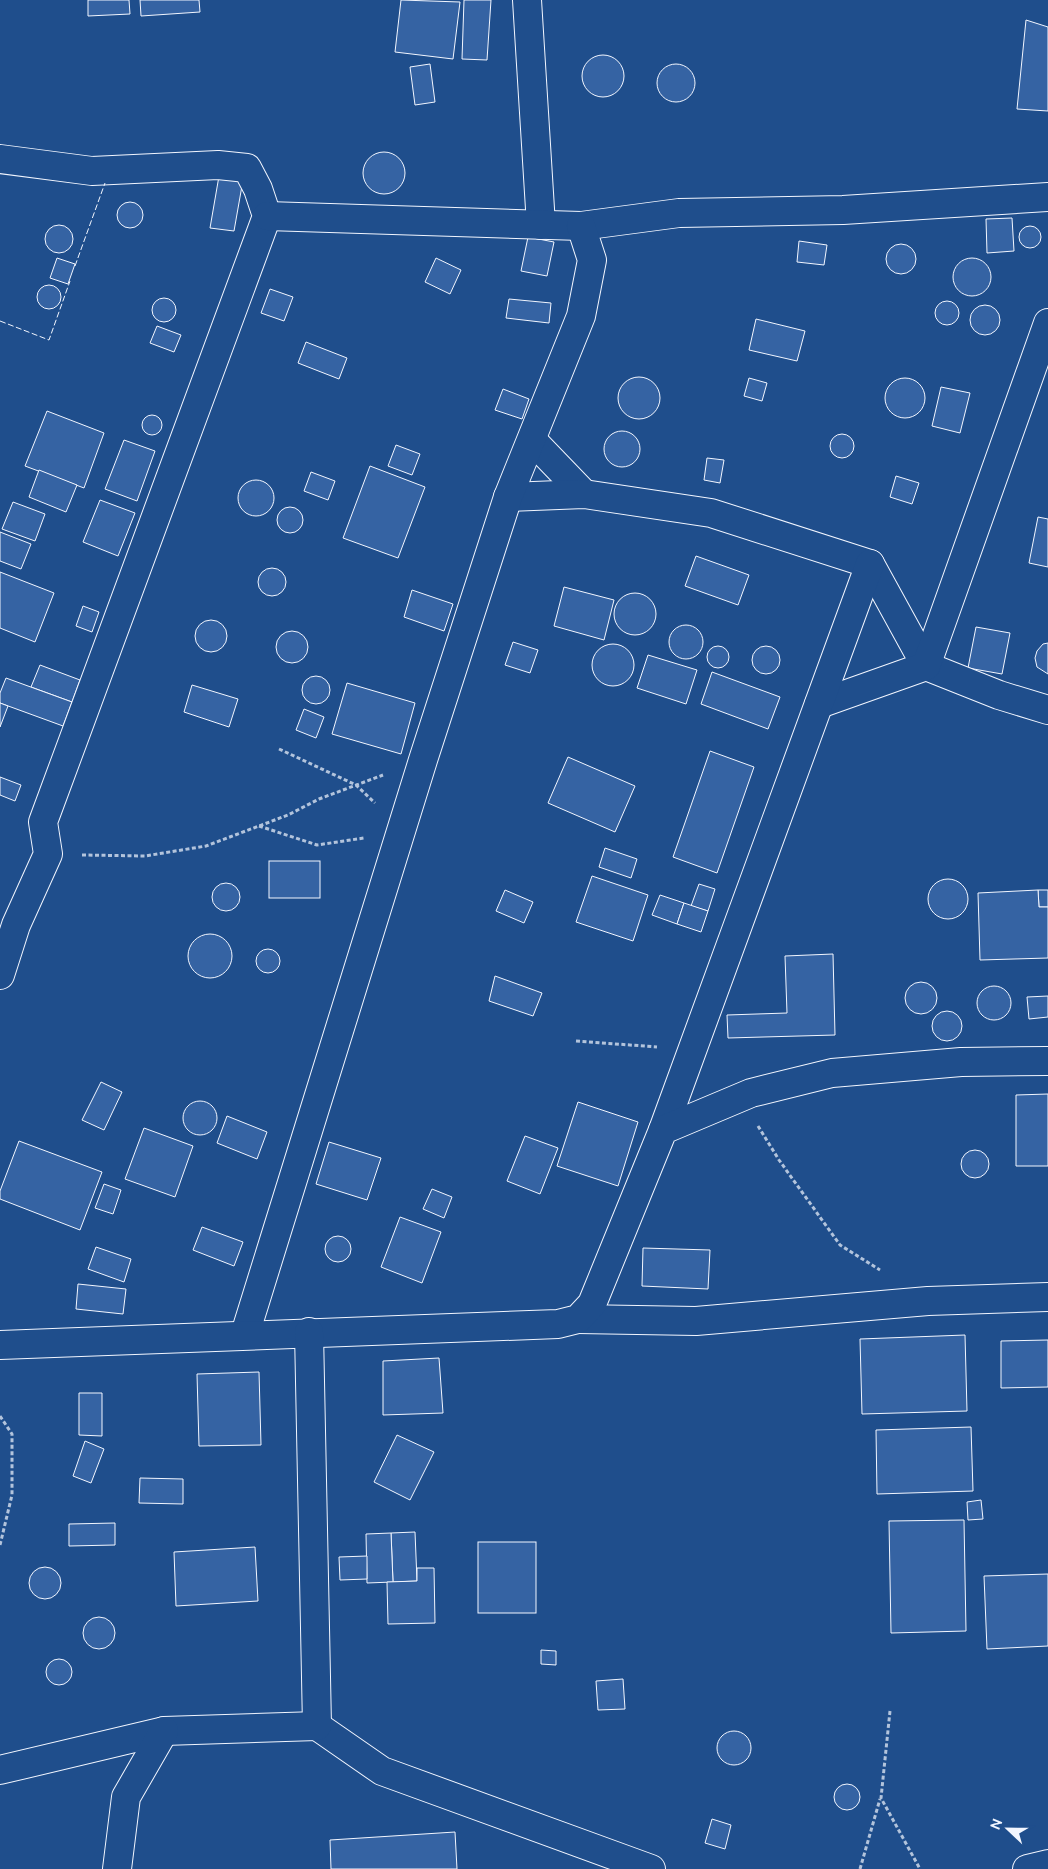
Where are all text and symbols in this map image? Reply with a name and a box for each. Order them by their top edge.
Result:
north arrow [983,1804,1033,1854]
text: N [987,1816,1005,1832]

